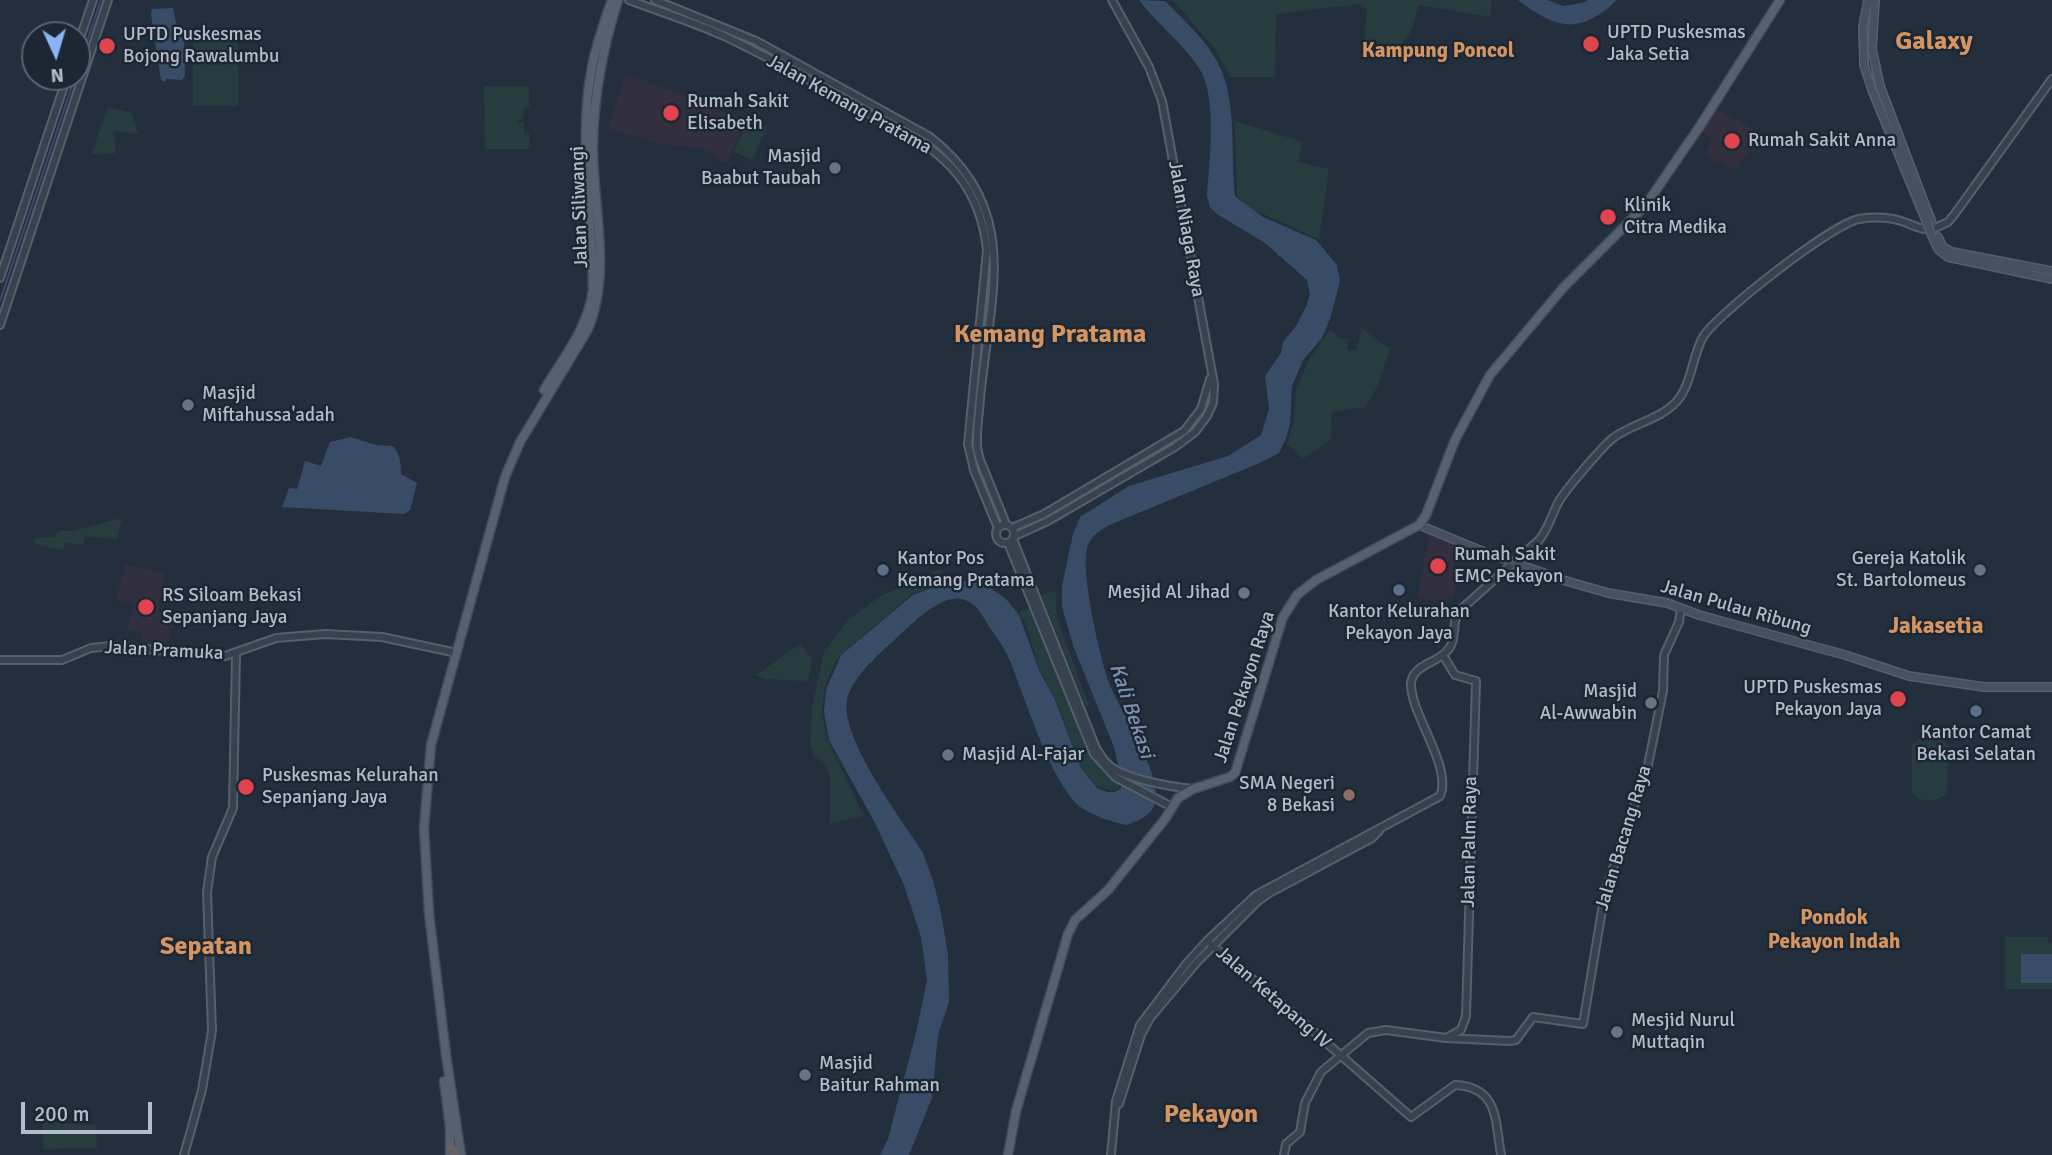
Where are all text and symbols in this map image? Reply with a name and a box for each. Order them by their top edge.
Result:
north arrow [21,21,91,91]
place label: UPTD Puskesmas Jaka Setia [1607,22,1746,66]
place label: UPTD Puskesmas Bojong Rawalumbu [123,24,279,68]
district label: Galaxy [1895,26,1973,58]
marker: UPTD Puskesmas Jaka Setia [1581,34,1601,54]
marker: UPTD Puskesmas Bojong Rawalumbu [97,36,117,56]
district label: Kampung Poncol [1362,38,1514,64]
street label: Jalan Kemang Pratama [763,50,935,160]
text: N [50,63,65,87]
place label: Rumah Sakit Elisabeth [687,91,789,135]
marker: Rumah Sakit Elisabeth [661,103,681,123]
place label: Rumah Sakit Anna [1748,130,1896,152]
marker: Rumah Sakit Anna [1722,131,1742,151]
street label: Jalan Siliwangi [566,146,594,268]
place label: Masjid Baabut Taubah [701,146,821,190]
street label: Jalan Niaga Raya [1163,159,1209,299]
marker: Masjid Baabut Taubah [827,160,843,176]
place label: Klinik Citra Medika [1624,195,1727,239]
marker: Klinik Citra Medika [1598,207,1618,227]
district label: Kemang Pratama [954,319,1146,351]
place label: Masjid Miftahussa'adah [202,383,335,427]
marker: Masjid Miftahussa'adah [180,397,196,413]
place label: Rumah Sakit EMC Pekayon [1454,544,1563,588]
place label: Kantor Pos Kemang Pratama [897,548,1035,592]
place label: Gereja Katolik St. Bartolomeus [1836,548,1966,592]
marker: Rumah Sakit EMC Pekayon [1428,556,1448,576]
marker: Kantor Pos Kemang Pratama [875,562,891,578]
marker: Gereja Katolik St. Bartolomeus [1972,562,1988,578]
street label: Jalan Pulau Ribung [1658,576,1814,640]
place label: Mesjid Al Jihad [1107,582,1230,604]
marker: Kantor Kelurahan Pekayon Jaya [1391,582,1407,598]
place label: RS Siloam Bekasi Sepanjang Jaya [162,585,302,629]
marker: Mesjid Al Jihad [1236,585,1252,601]
marker: RS Siloam Bekasi Sepanjang Jaya [136,597,156,617]
place label: Kantor Kelurahan Pekayon Jaya [1328,601,1470,645]
street label: Jalan Pekayon Raya [1210,608,1280,766]
district label: Jakasetia [1889,613,1983,641]
street label: Jalan Pramuka [104,636,224,666]
water label: Kali Bekasi [1103,660,1159,762]
place label: UPTD Puskesmas Pekayon Jaya [1743,677,1882,721]
place label: Masjid Al-Awwabin [1540,681,1637,725]
marker: UPTD Puskesmas Pekayon Jaya [1888,689,1908,709]
marker: Masjid Al-Awwabin [1643,695,1659,711]
marker: Kantor Camat Bekasi Selatan [1968,703,1984,719]
place label: Kantor Camat Bekasi Selatan [1916,722,2036,766]
place label: Masjid Al-Fajar [962,744,1084,766]
marker: Masjid Al-Fajar [940,747,956,763]
street label: Jalan Bacang Raya [1591,763,1657,913]
place label: Puskesmas Kelurahan Sepanjang Jaya [262,765,439,809]
place label: SMA Negeri 8 Bekasi [1239,773,1335,817]
street label: Jalan Palm Raya [1457,776,1483,908]
marker: Puskesmas Kelurahan Sepanjang Jaya [236,777,256,797]
marker: SMA Negeri 8 Bekasi [1341,787,1357,803]
district label: Pondok Pekayon Indah [1768,905,1900,955]
district label: Sepatan [160,931,252,963]
street label: Jalan Ketapang IV [1211,942,1335,1054]
place label: Mesjid Nurul Muttaqin [1631,1010,1735,1054]
marker: Mesjid Nurul Muttaqin [1609,1024,1625,1040]
place label: Masjid Baitur Rahman [819,1053,940,1097]
marker: Masjid Baitur Rahman [797,1067,813,1083]
scale bar [24,1088,156,1132]
district label: Pekayon [1164,1099,1258,1131]
text: 200 m [34,1101,89,1127]

